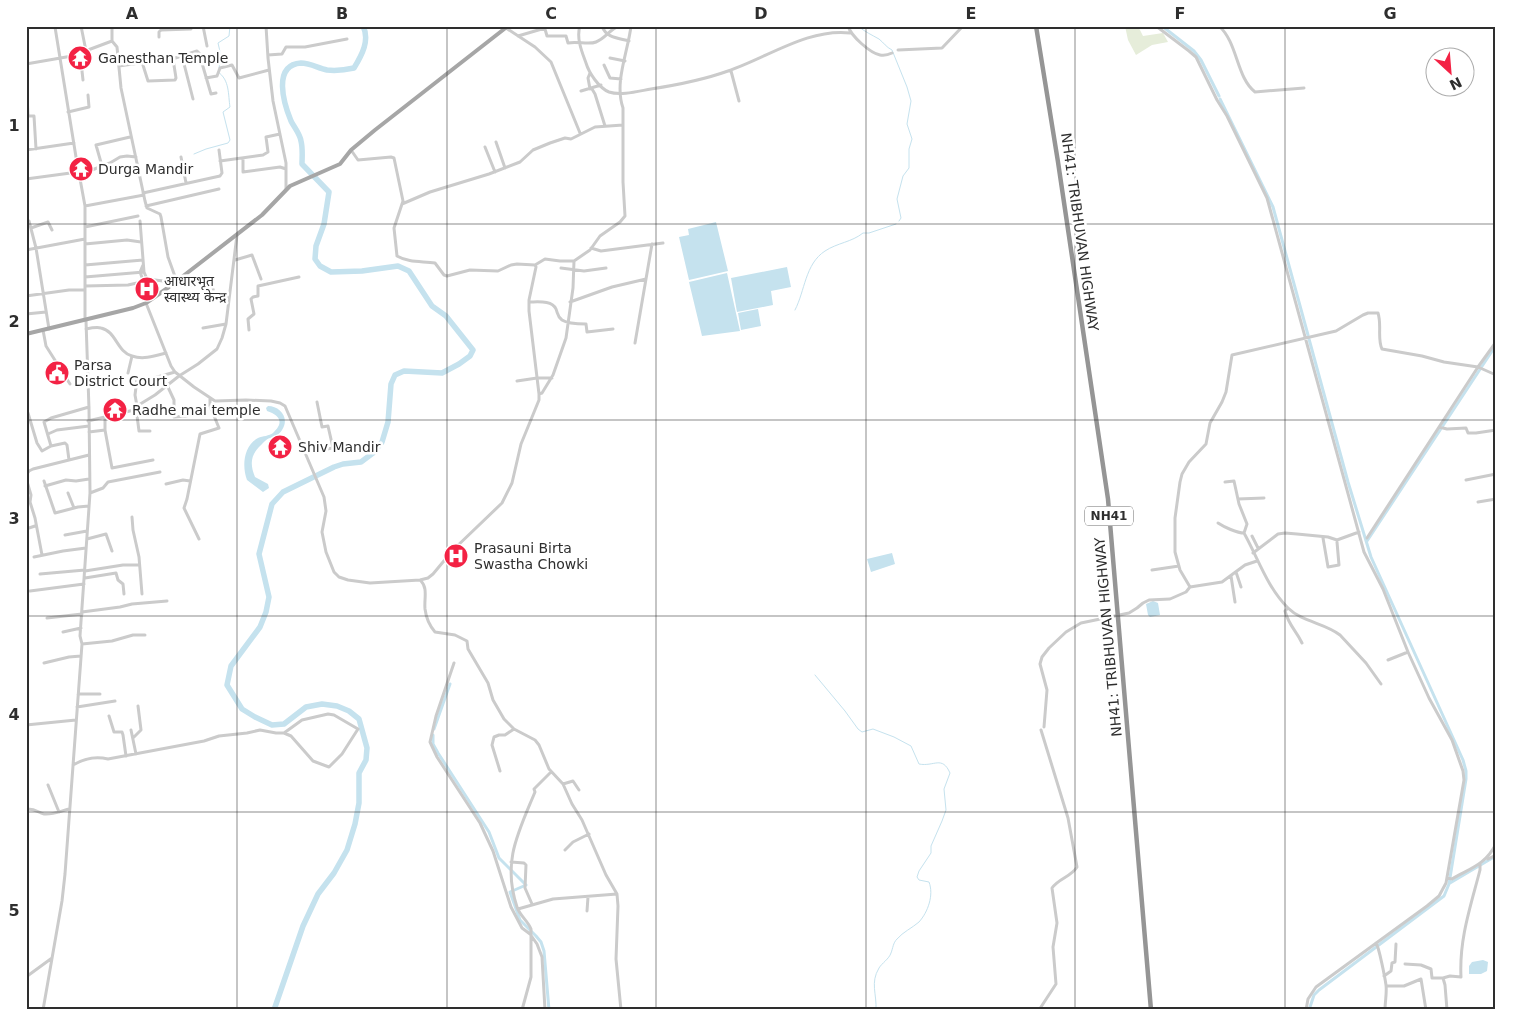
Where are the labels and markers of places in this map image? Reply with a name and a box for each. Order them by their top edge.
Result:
temple icon: Ganesthan Temple [67,45,93,71]
place label: Ganesthan Temple [98,50,228,66]
temple icon: Durga Mandir [68,156,94,182]
place label: Durga Mandir [98,161,193,177]
place label: आधारभूत स्वास्थ्य केन्द्र [164,273,227,305]
hospital icon: आधारभूत स्वास्थ्य केन्द्र [134,276,160,302]
place label: Parsa District Court [74,357,168,389]
public building icon: Parsa District Court [44,360,70,386]
temple icon: Radhe mai temple [102,397,128,423]
place label: Radhe mai temple [132,402,261,418]
temple icon: Shiv Mandir [267,434,293,460]
place label: Shiv Mandir [298,439,381,455]
place label: Prasauni Birta Swastha Chowki [474,540,588,572]
hospital icon: Prasauni Birta Swastha Chowki [443,543,469,569]

